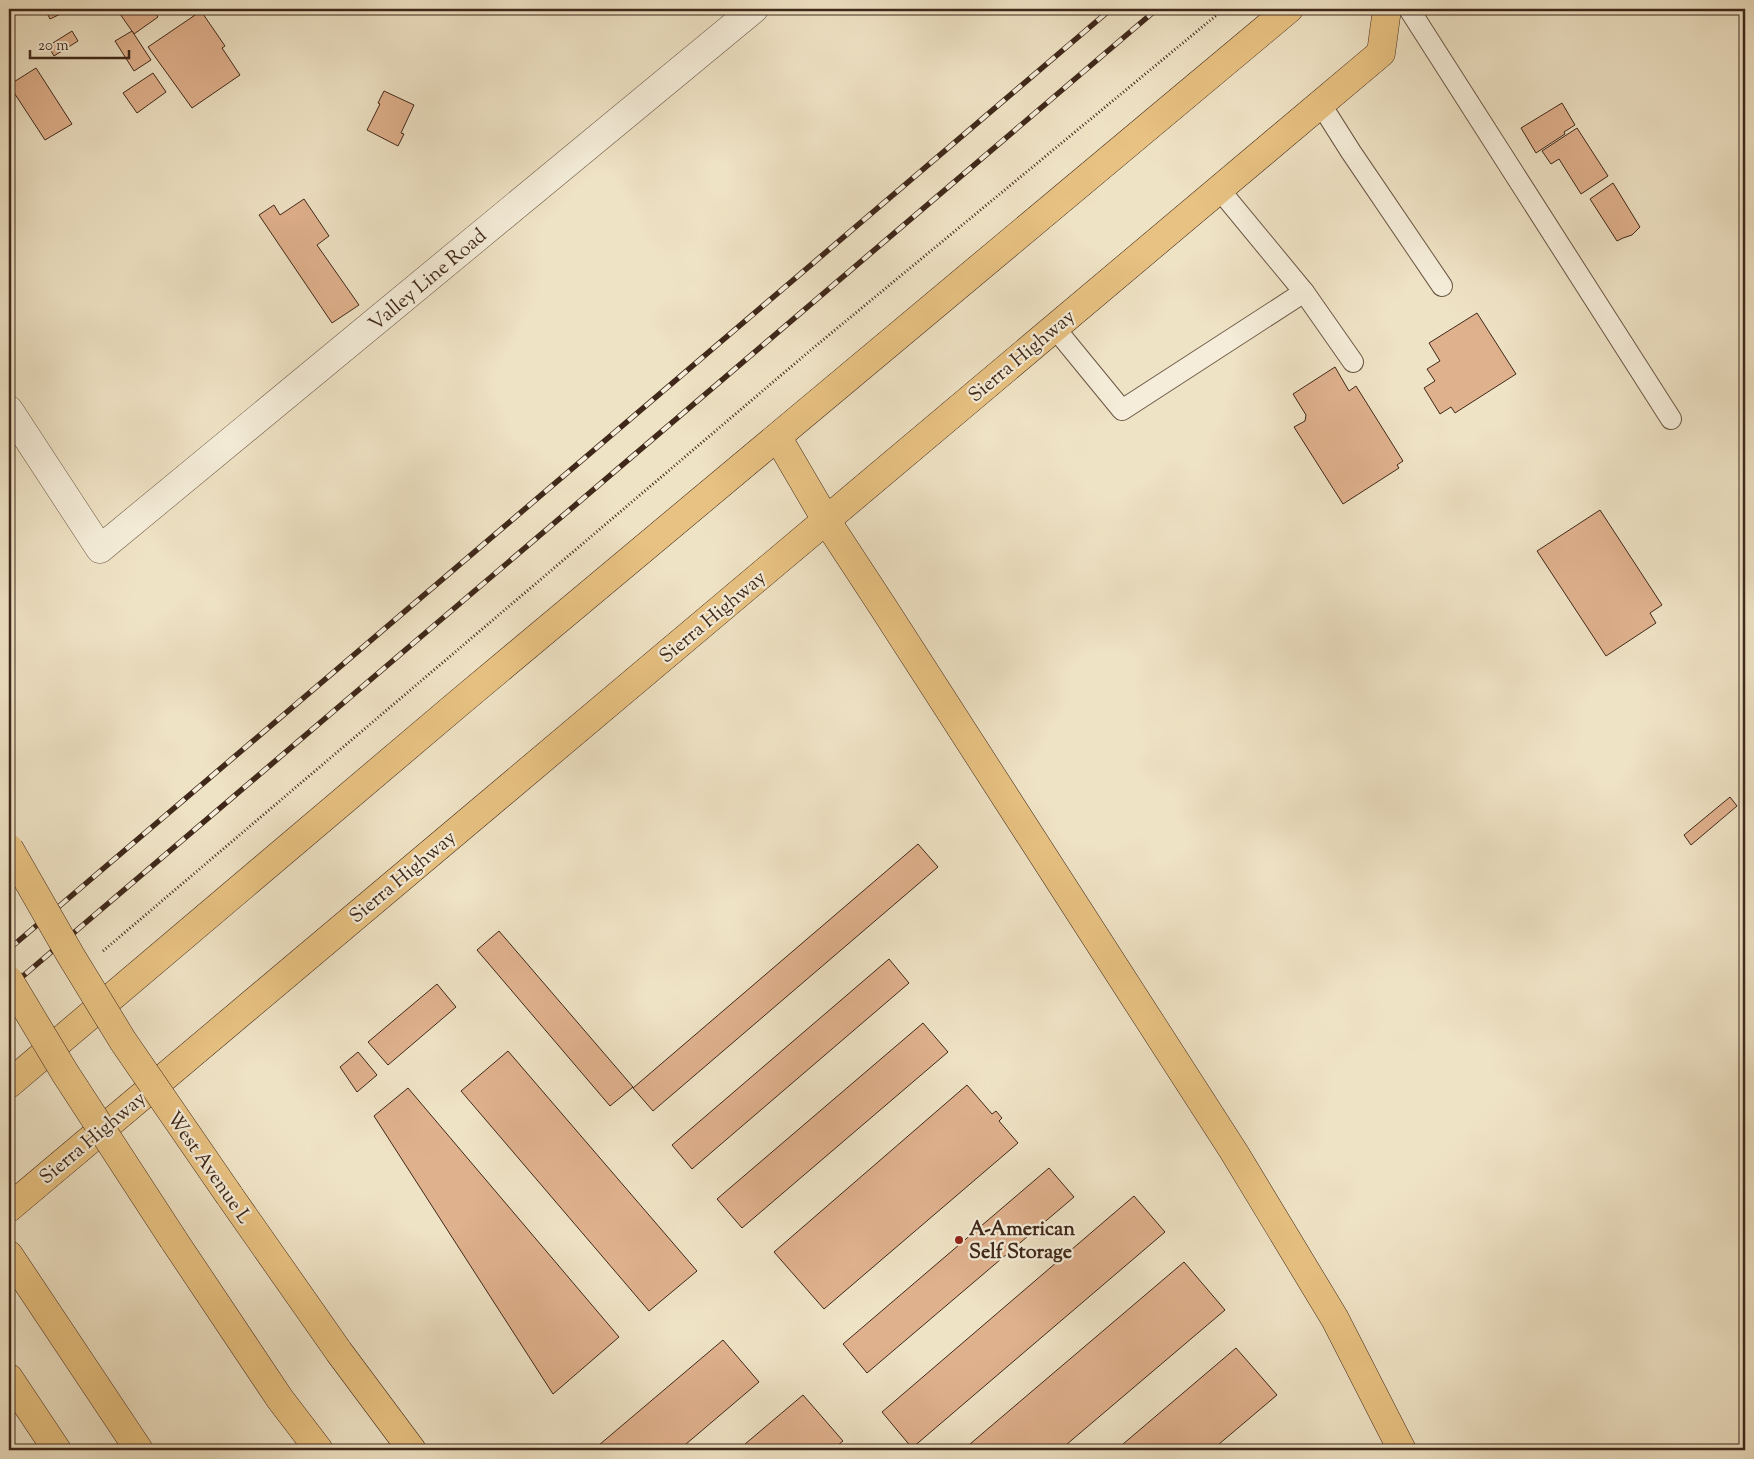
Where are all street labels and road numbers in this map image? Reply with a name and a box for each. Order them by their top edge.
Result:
street label: Valley Line Road [363,223,494,339]
street label: Sierra Highway [963,303,1082,410]
street label: Sierra Highway [654,564,773,671]
street label: Sierra Highway [344,824,463,931]
street label: Sierra Highway [34,1085,153,1192]
street label: West Avenue L [158,1106,258,1231]

